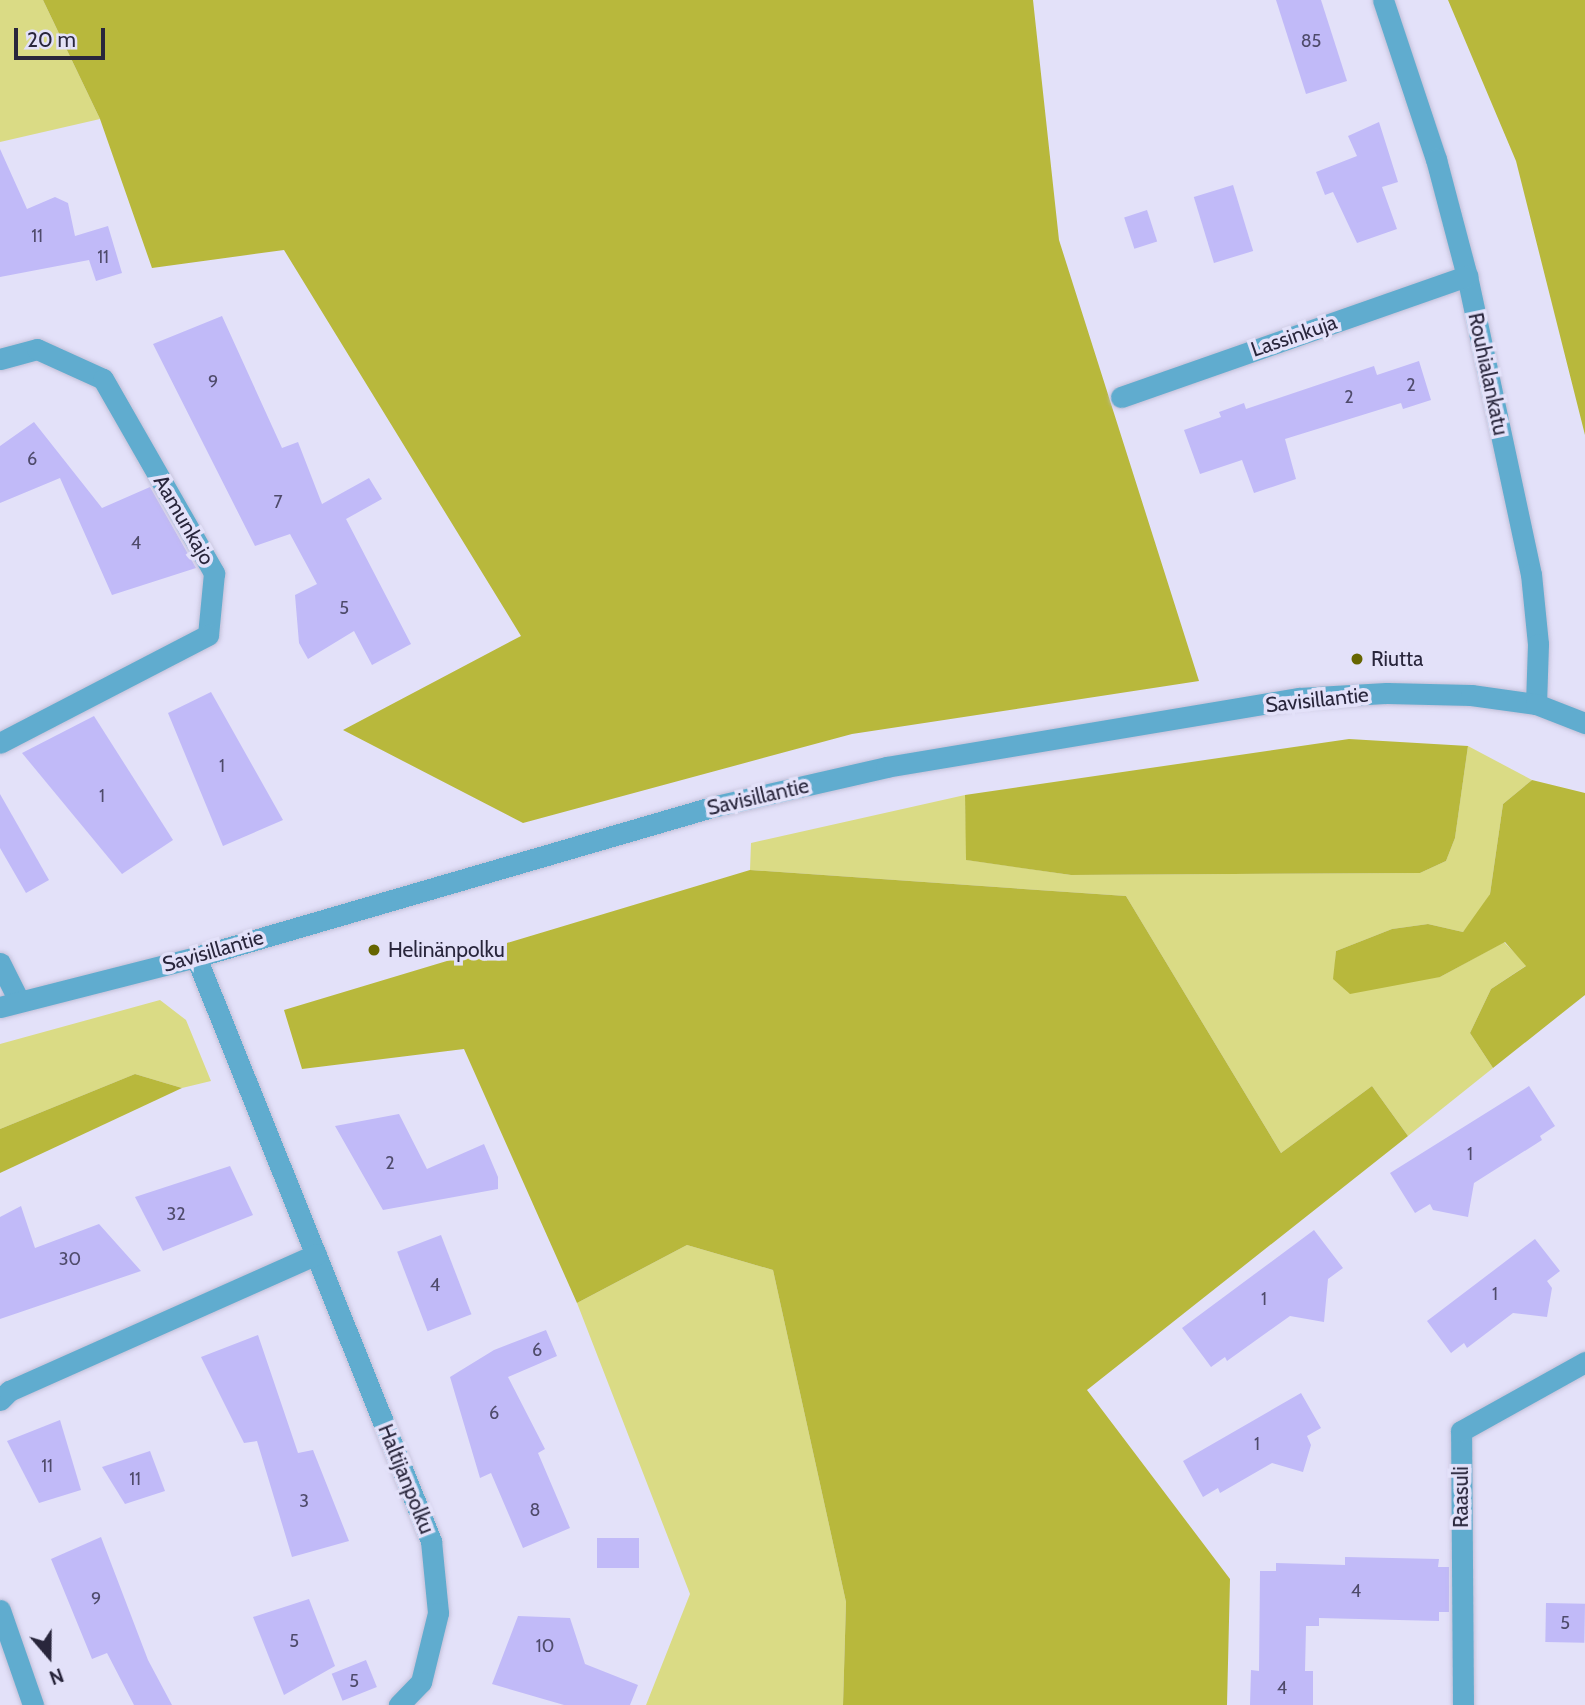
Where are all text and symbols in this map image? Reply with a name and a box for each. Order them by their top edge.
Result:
scale bar [18,14,108,58]
text: 20 m [27,27,76,52]
house number: 85 [1301,30,1321,52]
house number: 11 [31,225,43,247]
house number: 11 [97,246,109,268]
street label: Lassinkuja [1248,310,1340,362]
street label: Rouhialankatu [1463,310,1513,438]
house number: 9 [208,371,218,393]
house number: 2 [1406,374,1416,396]
house number: 2 [1344,386,1354,408]
house number: 6 [27,448,37,470]
street label: Aamunkajo [148,471,220,569]
house number: 7 [273,491,283,513]
house number: 4 [131,532,141,554]
house number: 5 [339,597,349,619]
place label: Riutta [1371,646,1423,672]
marker: Riutta [1349,651,1365,667]
street label: Savisillantie [1264,682,1370,718]
house number: 1 [219,755,225,777]
street label: Savisillantie [705,773,811,821]
house number: 1 [99,785,105,807]
street label: Savisillantie [160,925,266,977]
place label: Helinänpolku [388,937,505,963]
marker: Helinänpolku [366,942,382,958]
house number: 1 [1467,1143,1473,1165]
house number: 2 [385,1152,395,1174]
house number: 32 [166,1203,186,1225]
house number: 30 [59,1248,81,1270]
house number: 4 [430,1274,440,1296]
house number: 1 [1492,1283,1498,1305]
house number: 1 [1261,1288,1267,1310]
house number: 6 [532,1339,542,1361]
house number: 6 [489,1402,499,1424]
street label: Haltijanpolku [373,1421,439,1537]
house number: 1 [1254,1433,1260,1455]
house number: 11 [41,1455,53,1477]
street label: Raasuli [1448,1466,1474,1528]
house number: 11 [129,1468,141,1490]
house number: 3 [299,1490,309,1512]
house number: 8 [530,1499,540,1521]
house number: 4 [1351,1580,1361,1602]
house number: 9 [91,1588,101,1610]
house number: 5 [1560,1612,1570,1634]
north arrow [14,1621,84,1691]
house number: 5 [289,1630,299,1652]
house number: 10 [536,1635,554,1657]
text: N [46,1663,67,1689]
house number: 5 [349,1670,359,1692]
house number: 4 [1277,1677,1287,1699]

